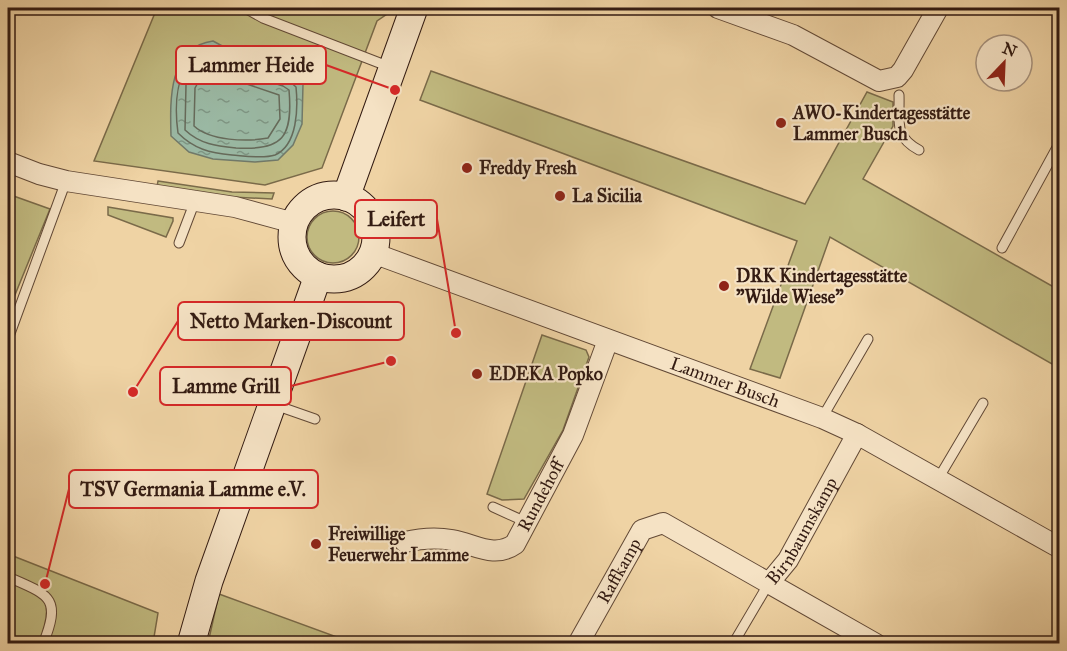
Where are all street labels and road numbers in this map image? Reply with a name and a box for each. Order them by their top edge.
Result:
street label: Lammer Busch [667,352,783,413]
street label: Rundehoff [513,453,570,535]
street label: Birnbaumskamp [761,473,842,589]
street label: Raffkamp [592,534,646,607]

